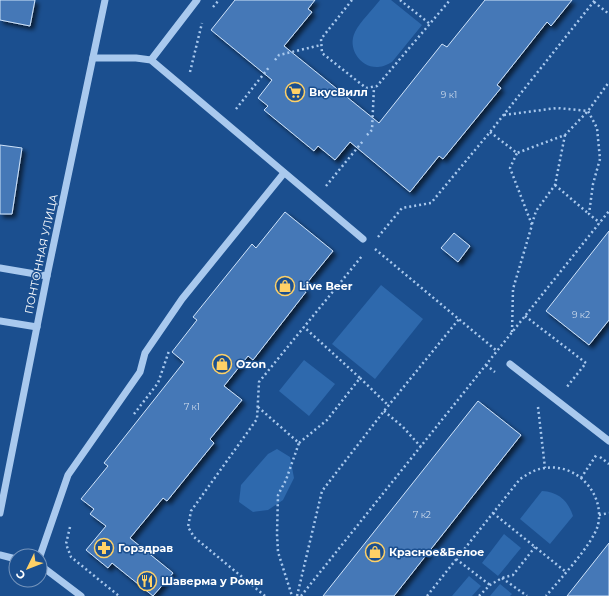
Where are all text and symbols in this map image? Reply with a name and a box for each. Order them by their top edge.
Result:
supermarket icon: ВкусВилл [284,81,306,103]
place label: ВкусВилл [309,85,368,99]
house number: 9 к1 [441,89,457,100]
street label: ПОНТОННАЯ УЛИЦА [21,192,61,315]
shop icon: Live Beer [274,275,296,297]
place label: Live Beer [299,279,353,293]
house number: 9 к2 [572,309,590,320]
shop icon: Ozon [211,353,233,375]
place label: Ozon [236,357,266,371]
house number: 7 к1 [184,401,200,412]
house number: 7 к2 [413,509,431,520]
pharmacy icon: Горздрав [93,537,115,559]
place label: Горздрав [118,541,173,555]
shop icon: Красное&Белое [364,541,386,563]
place label: Красное&Белое [389,545,484,559]
north arrow [8,548,48,588]
text: С [13,567,29,583]
restaurant icon: Шаверма у Ромы [136,570,158,592]
place label: Шаверма у Ромы [161,574,263,588]

